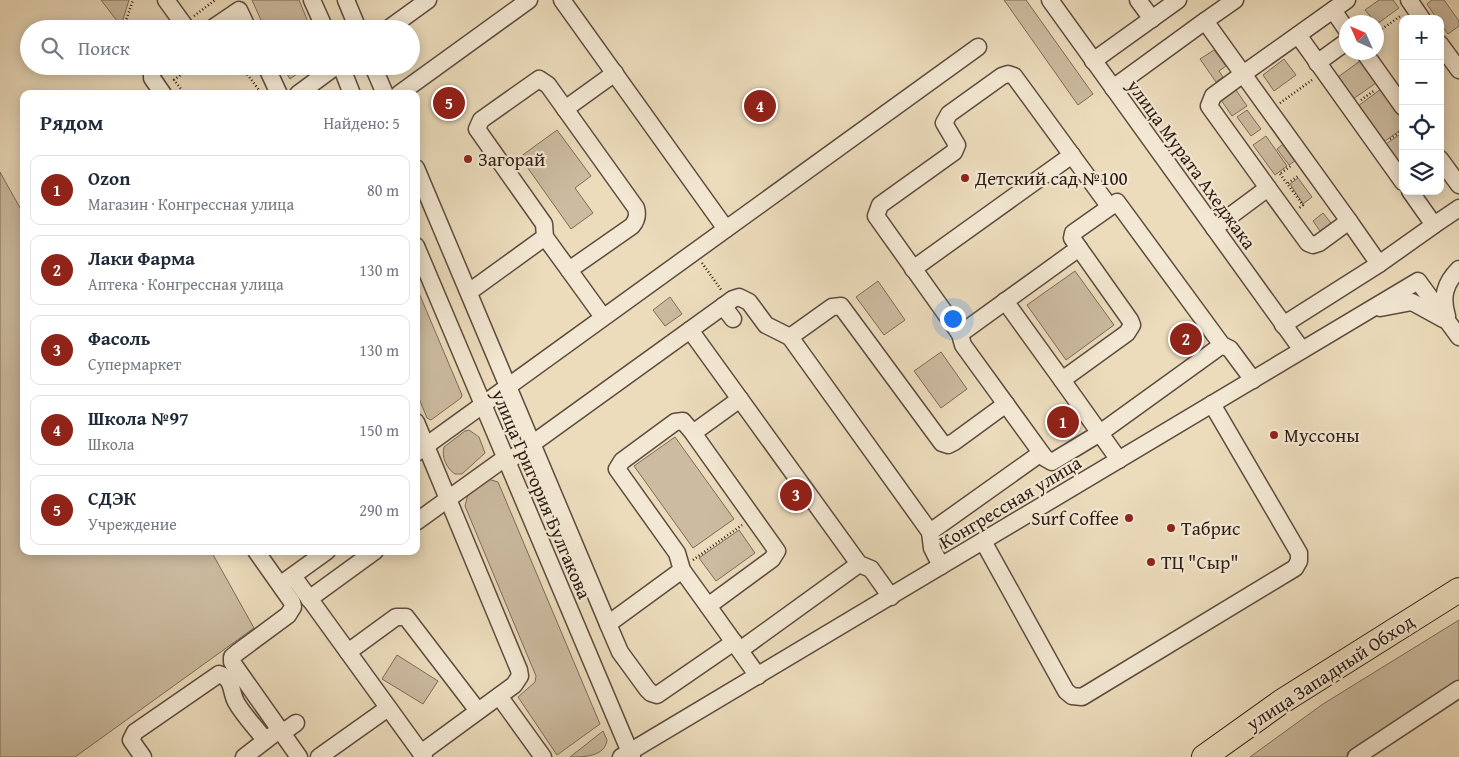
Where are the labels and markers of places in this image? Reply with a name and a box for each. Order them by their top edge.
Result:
pin: 5 [433,84,465,122]
pin: 4 [744,87,776,125]
place label: Загорай [478,145,545,173]
marker: Загорай [462,153,474,165]
place label: Детский сад №100 [974,164,1128,192]
marker: Детский сад №100 [959,172,971,184]
pin: 2 [1170,320,1202,358]
pin: 1 [1047,403,1079,441]
place label: Муссоны [1284,421,1359,449]
marker: Муссоны [1268,429,1280,441]
pin: 3 [780,476,812,514]
place label: Surf Coffee [1031,504,1119,532]
marker: Surf Coffee [1123,512,1135,524]
place label: Табрис [1181,514,1240,542]
marker: Табрис [1165,522,1177,534]
place label: ТЦ "Сыр" [1161,548,1239,576]
marker: ТЦ "Сыр" [1145,556,1157,568]

